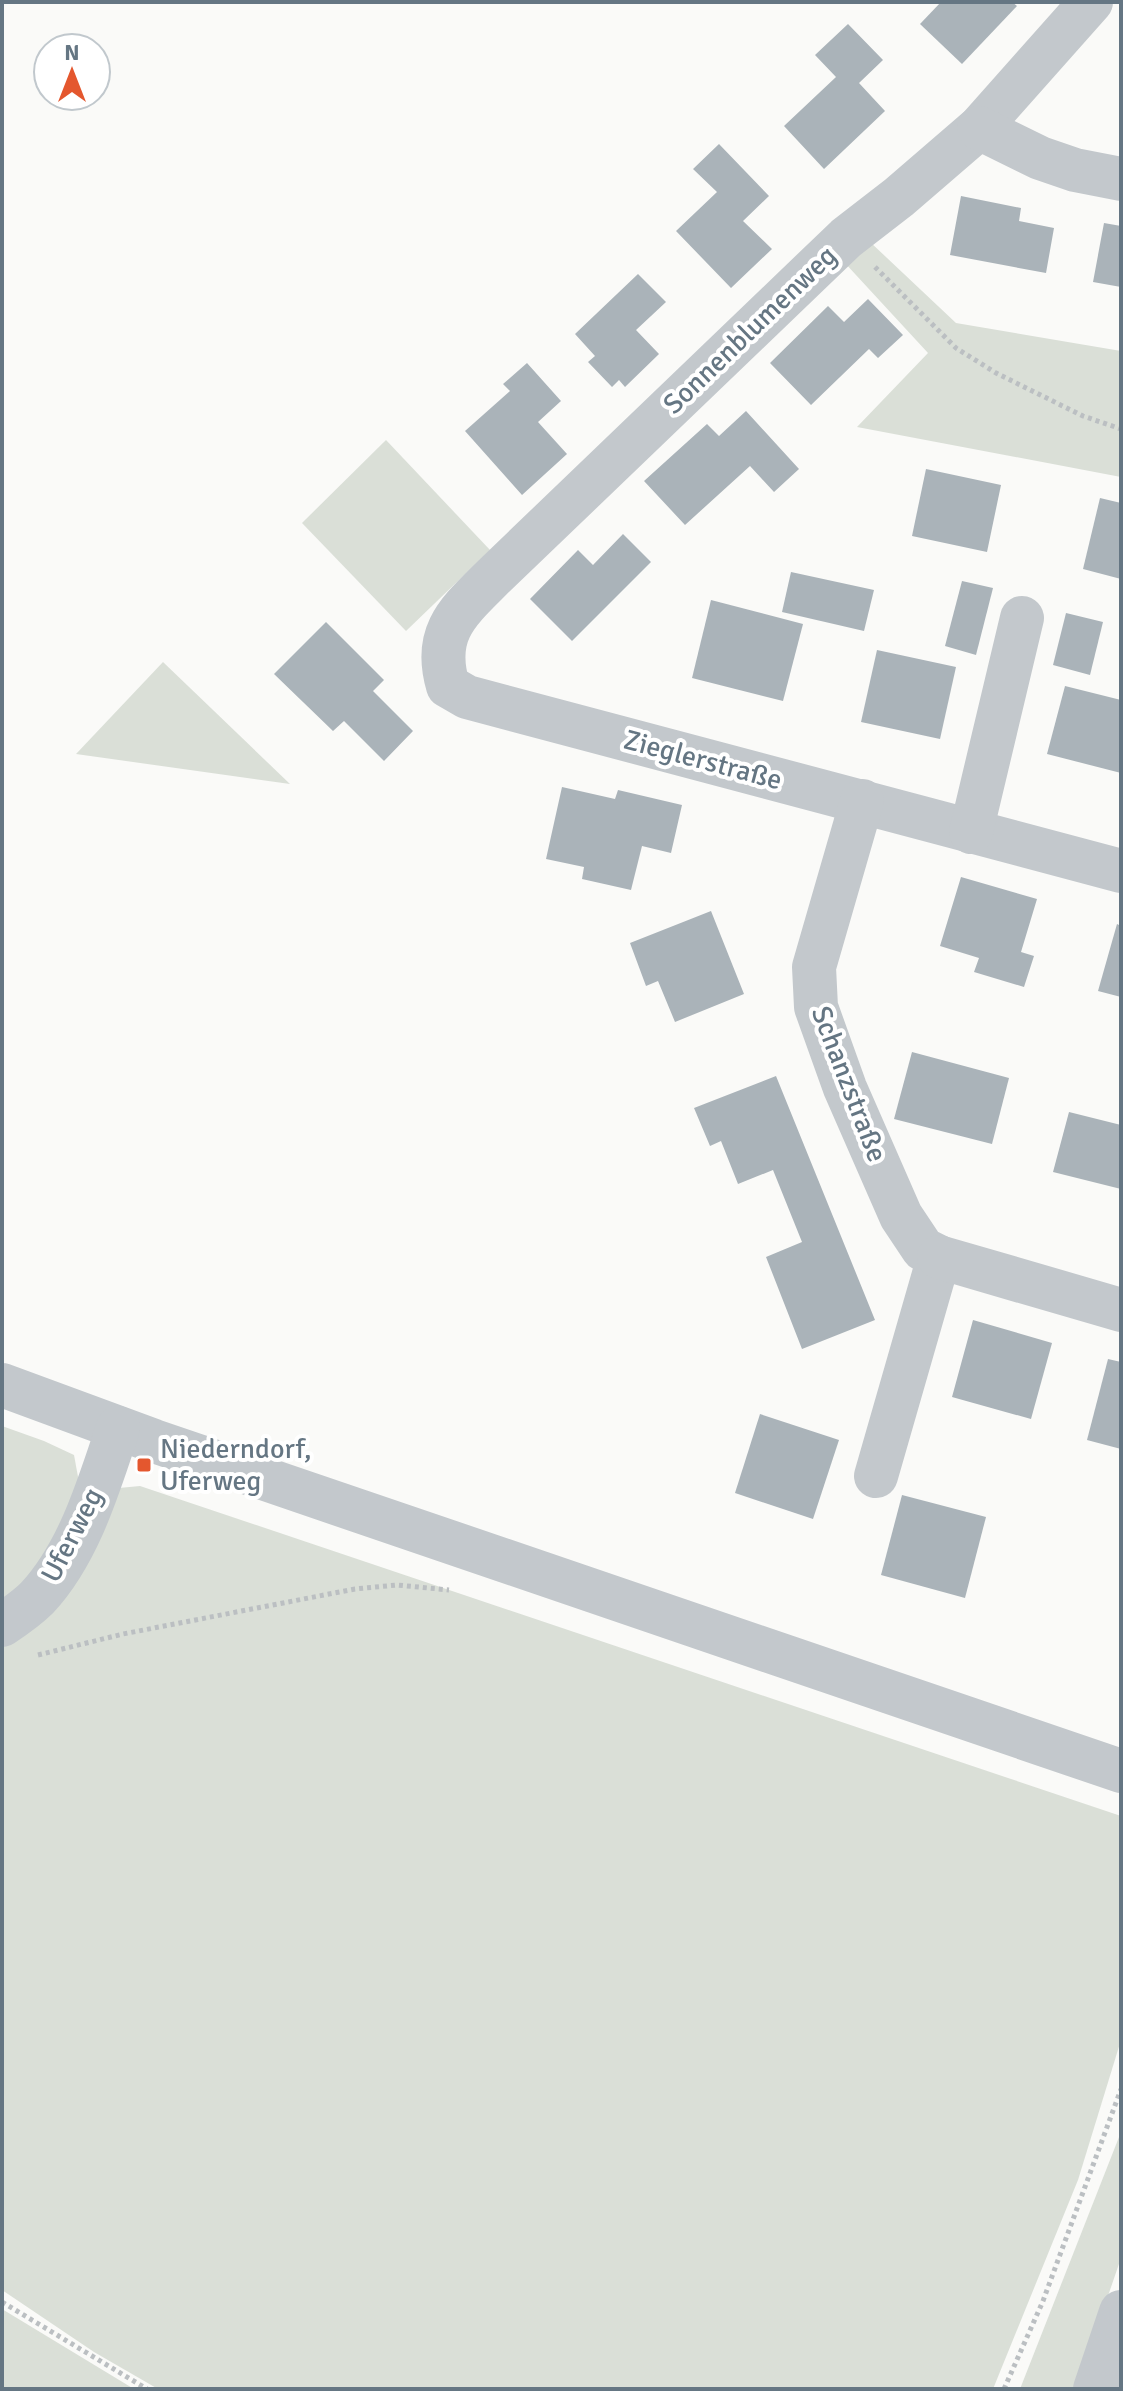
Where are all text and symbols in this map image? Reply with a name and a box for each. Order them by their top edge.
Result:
north arrow [32,32,112,112]
text: N [64,39,80,66]
street label: Sonnenblumenweg [656,239,844,421]
street label: Zieglerstraße [620,723,786,797]
street label: Schanzstraße [804,1001,894,1167]
place label: Niederndorf, Uferweg [160,1432,312,1498]
marker: Niederndorf, Uferweg [135,1456,153,1474]
street label: Uferweg [34,1482,110,1588]

